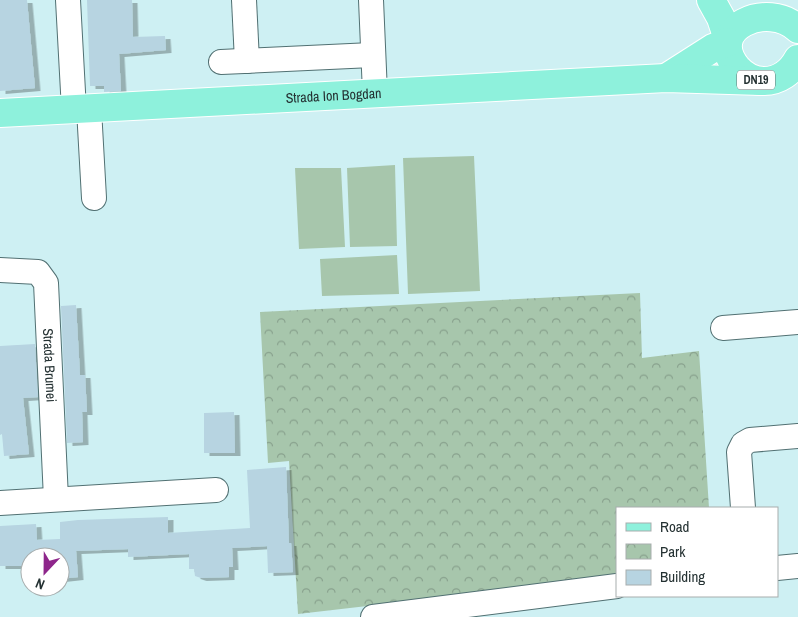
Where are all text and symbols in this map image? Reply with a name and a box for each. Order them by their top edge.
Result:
road number: DN19 [737,70,775,90]
street label: Strada Ion Bogdan [285,84,382,107]
street label: Strada Brumei [39,328,61,403]
legend [616,507,778,597]
text: Road [660,516,689,537]
text: Park [660,541,686,562]
north arrow [20,547,70,597]
text: Building [660,566,705,587]
text: N [33,574,47,594]

